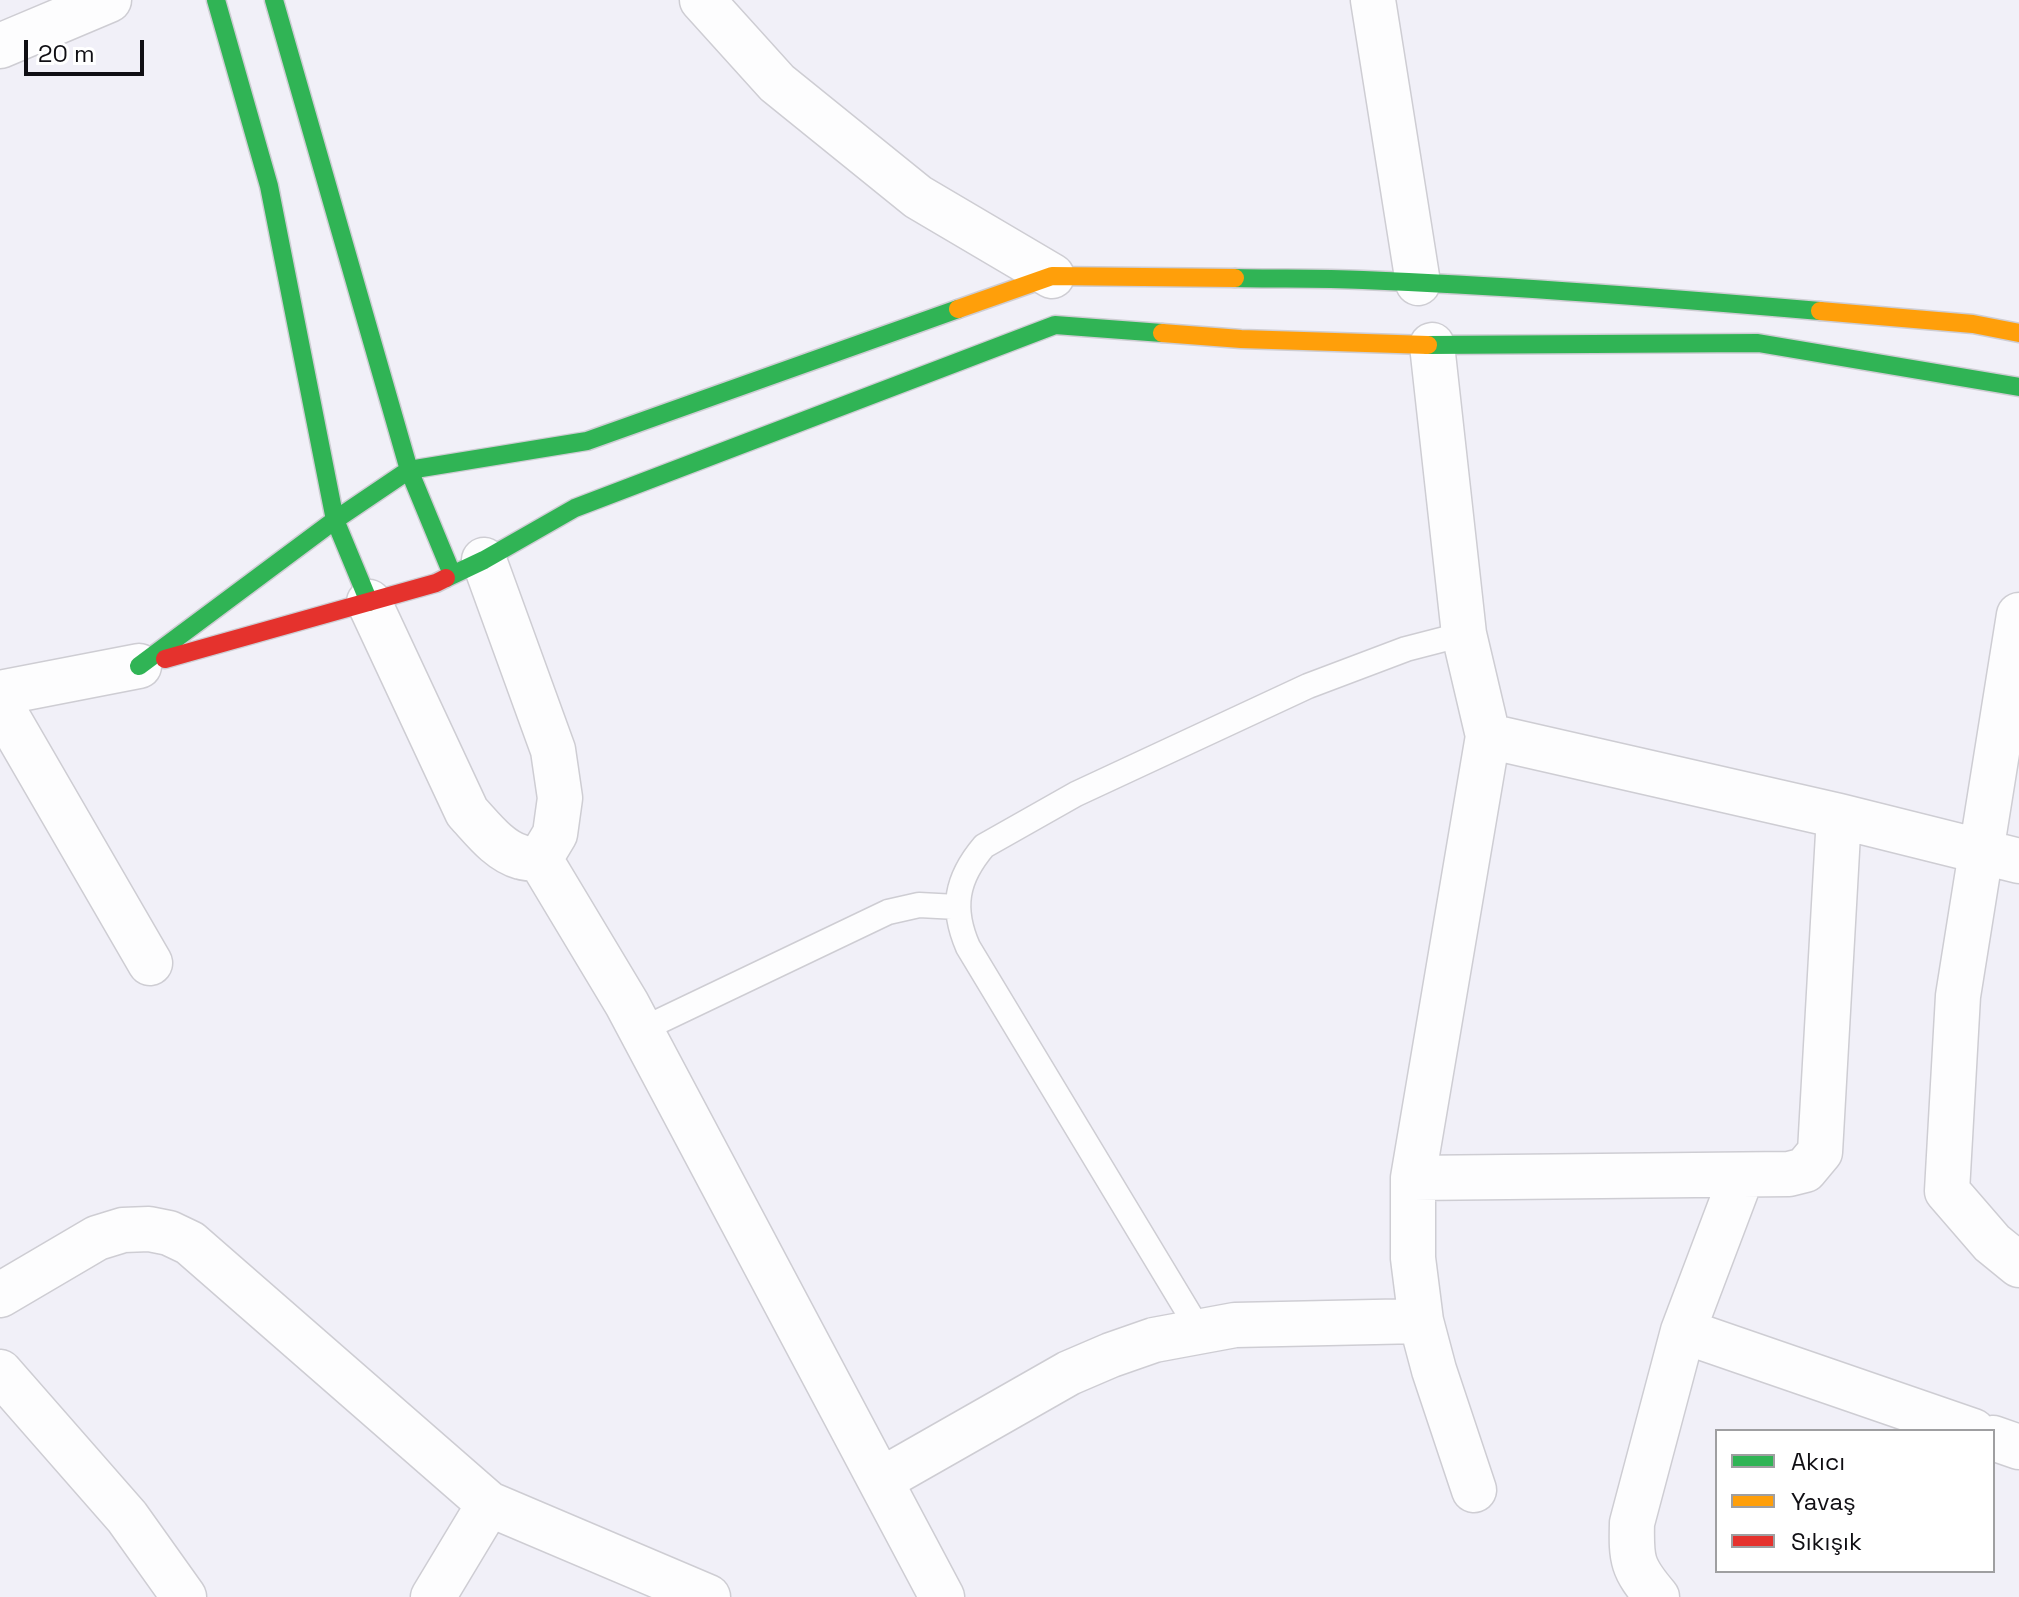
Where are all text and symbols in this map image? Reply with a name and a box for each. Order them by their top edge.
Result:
scale bar [28,24,148,74]
text: 20 m [38,38,95,69]
legend [1715,1429,1995,1573]
text: Akıcı [1791,1446,1845,1477]
text: Yavaş [1791,1486,1856,1517]
text: Sıkışık [1791,1526,1862,1557]

